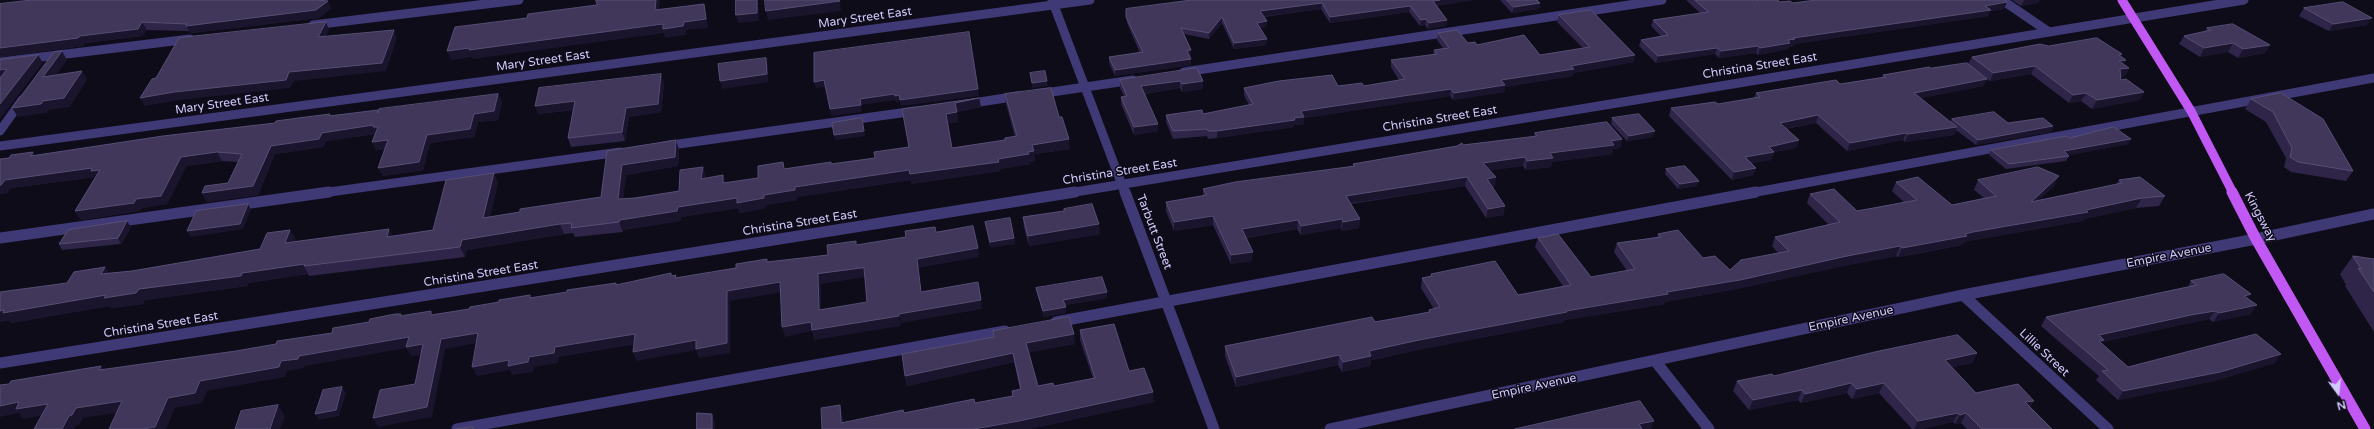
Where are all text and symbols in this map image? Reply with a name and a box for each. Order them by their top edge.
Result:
street label: Mary Street East [817,4,913,32]
street label: Mary Street East [495,47,591,75]
street label: Christina Street East [1702,50,1818,82]
street label: Mary Street East [174,90,270,118]
street label: Christina Street East [1382,103,1498,135]
street label: Christina Street East [1062,156,1178,188]
street label: Kingsway [2241,190,2279,244]
street label: Tarbutt Street [1133,192,1175,272]
street label: Christina Street East [742,207,858,239]
street label: Empire Avenue [2125,241,2213,271]
street label: Christina Street East [423,258,539,290]
street label: Empire Avenue [1807,303,1895,335]
street label: Christina Street East [103,309,219,341]
street label: Lillie Street [2016,326,2072,380]
street label: Empire Avenue [1490,371,1578,403]
north arrow [2318,373,2358,413]
text: N [2335,398,2347,412]

